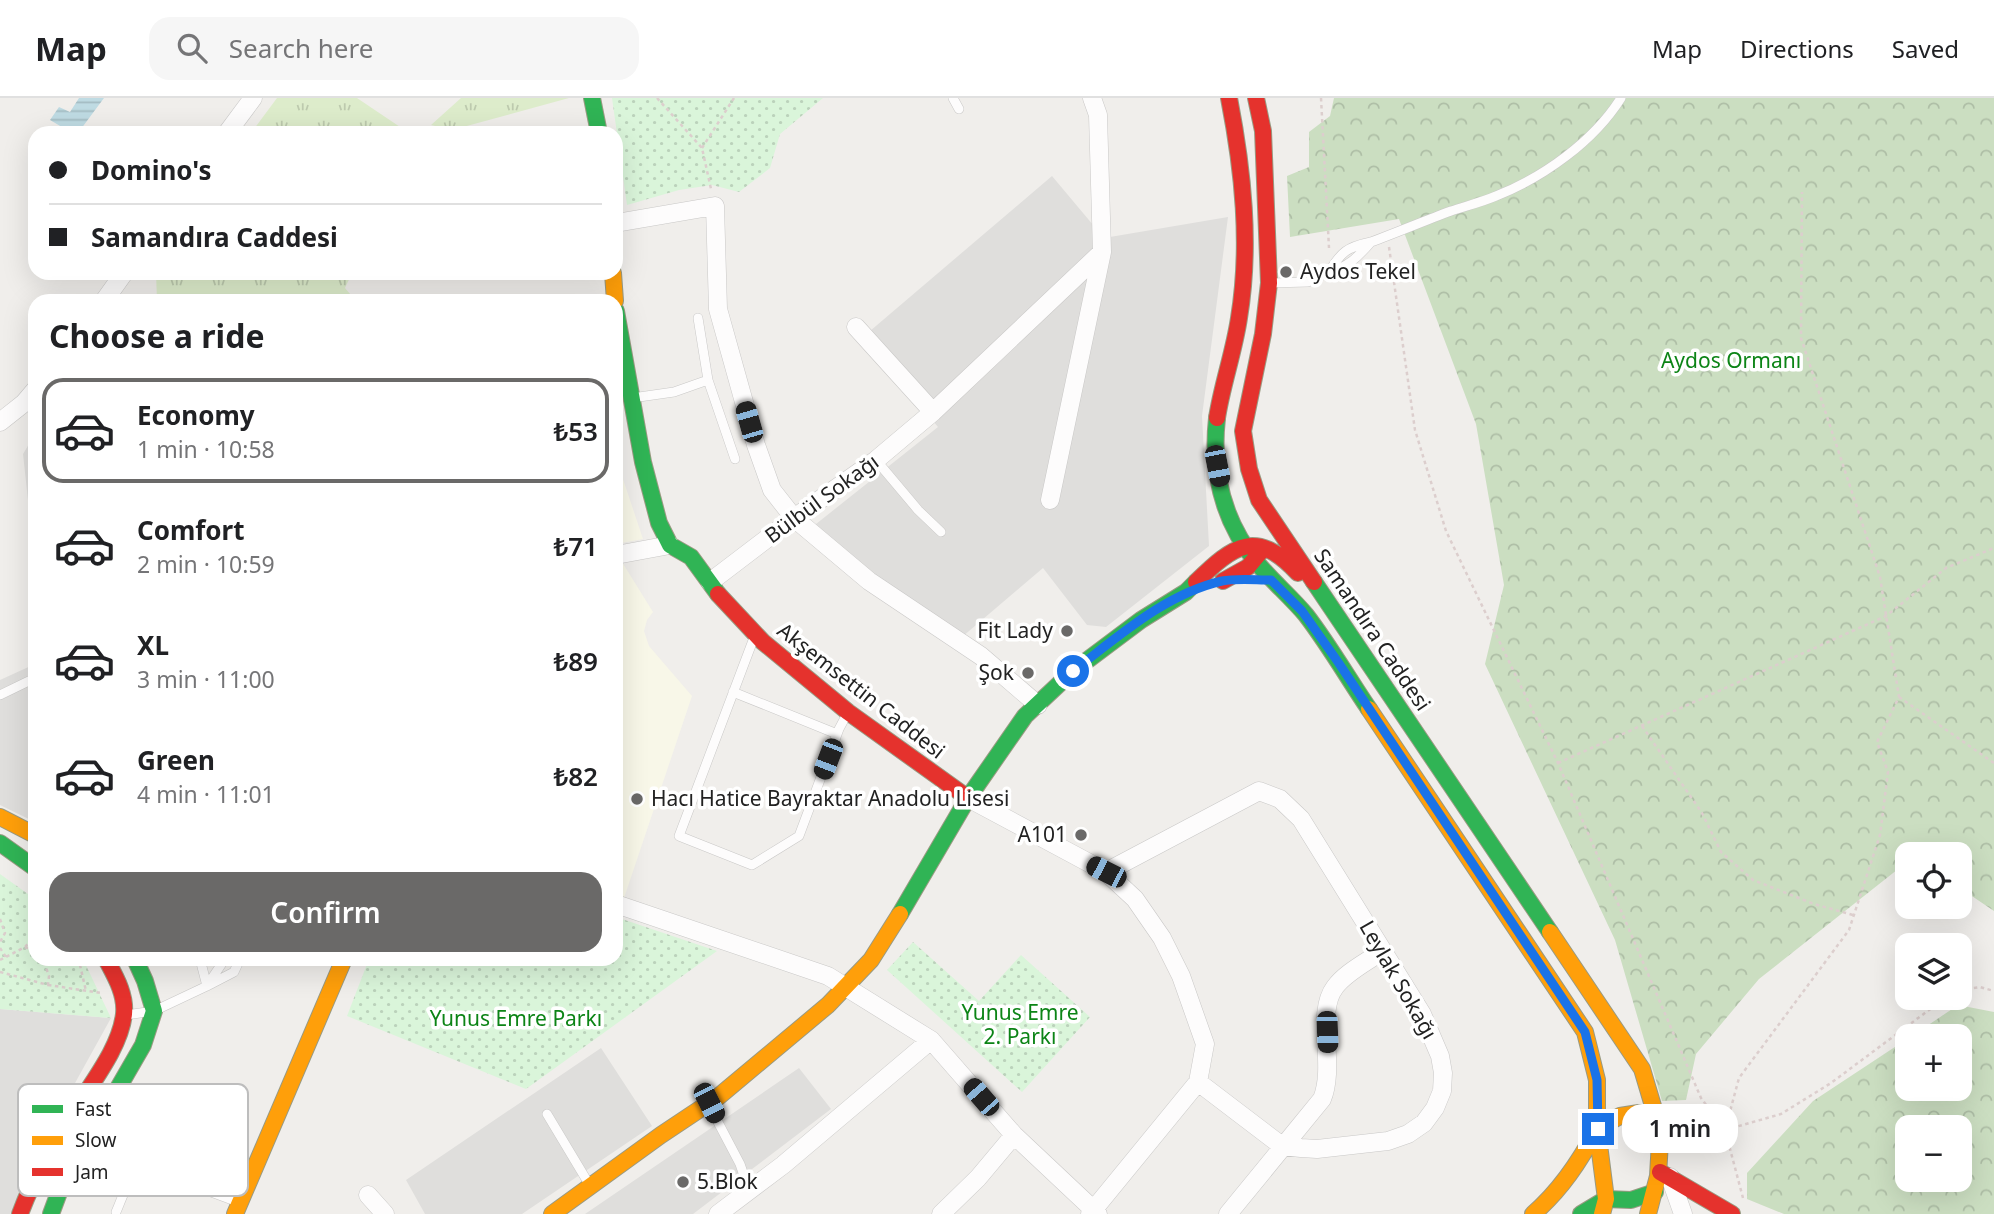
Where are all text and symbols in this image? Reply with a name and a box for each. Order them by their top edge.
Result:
search box [149,17,639,80]
text: Map [35,26,107,71]
icon: search [173,29,211,67]
text: Search here [229,30,373,66]
text: Map [1652,32,1702,65]
text: Directions [1740,32,1854,65]
text: Saved [1892,32,1959,65]
text: Domino's [91,152,211,188]
text: Samandıra Caddesi [91,219,338,255]
place label: Aydos Tekel [1300,257,1416,285]
marker: Aydos Tekel [1278,264,1294,280]
text: Choose a ride [49,314,265,357]
park label: Aydos Ormanı [1661,346,1801,374]
text: Economy [137,397,255,433]
icon: car [53,399,116,462]
car [734,399,765,445]
text: ₺53 [553,413,598,449]
text: 1 min · 10:58 [137,433,275,465]
car [1203,443,1232,489]
street label: Bülbül Sokağı [759,447,884,549]
text: Comfort [137,512,245,548]
icon: car [53,514,116,577]
text: ₺71 [553,528,598,564]
street label: Samandıra Caddesi [1308,543,1437,716]
text: 2 min · 10:59 [137,548,275,580]
street label: Akşemsettin Caddesi [772,616,951,764]
place label: Fit Lady [977,616,1053,644]
marker: Fit Lady [1059,623,1075,639]
text: XL [137,627,169,663]
icon: car [53,629,116,692]
text: ₺89 [553,643,598,679]
route start [1057,655,1089,687]
place label: Şok [979,658,1015,686]
text: 3 min · 11:00 [137,663,275,695]
marker: Şok [1020,665,1036,681]
car [811,736,846,782]
text: Green [137,742,215,778]
icon: car [53,744,116,807]
text: ₺82 [553,758,598,794]
text: 4 min · 11:01 [137,778,275,810]
place label: Hacı Hatice Bayraktar Anadolu Lisesi [651,784,1009,812]
marker: Hacı Hatice Bayraktar Anadolu Lisesi [629,791,645,807]
place label: A101 [1018,820,1067,848]
marker: A101 [1073,827,1089,843]
map controls [1895,842,1972,1192]
button: locate [1895,842,1972,919]
car [1083,853,1130,891]
button: Confirm [49,872,602,952]
street label: Leylak Sokağı [1354,915,1444,1044]
button: layers [1895,933,1972,1010]
park label: Yunus Emre 2. Parkı [961,998,1079,1050]
park label: Yunus Emre Parkı [430,1004,602,1032]
car [1316,1011,1339,1053]
button: + [1895,1024,1972,1101]
car [960,1074,1003,1120]
car [691,1080,728,1126]
legend [18,1084,248,1196]
text: Fast [75,1096,112,1122]
callout: 1 min [1622,1104,1738,1154]
text: 1 min [1649,1112,1711,1144]
route end [1582,1113,1614,1145]
button: − [1895,1115,1972,1192]
text: Slow [75,1127,116,1153]
text: Jam [73,1159,109,1185]
place label: 5.Blok [697,1167,758,1195]
marker: 5.Blok [675,1174,691,1190]

